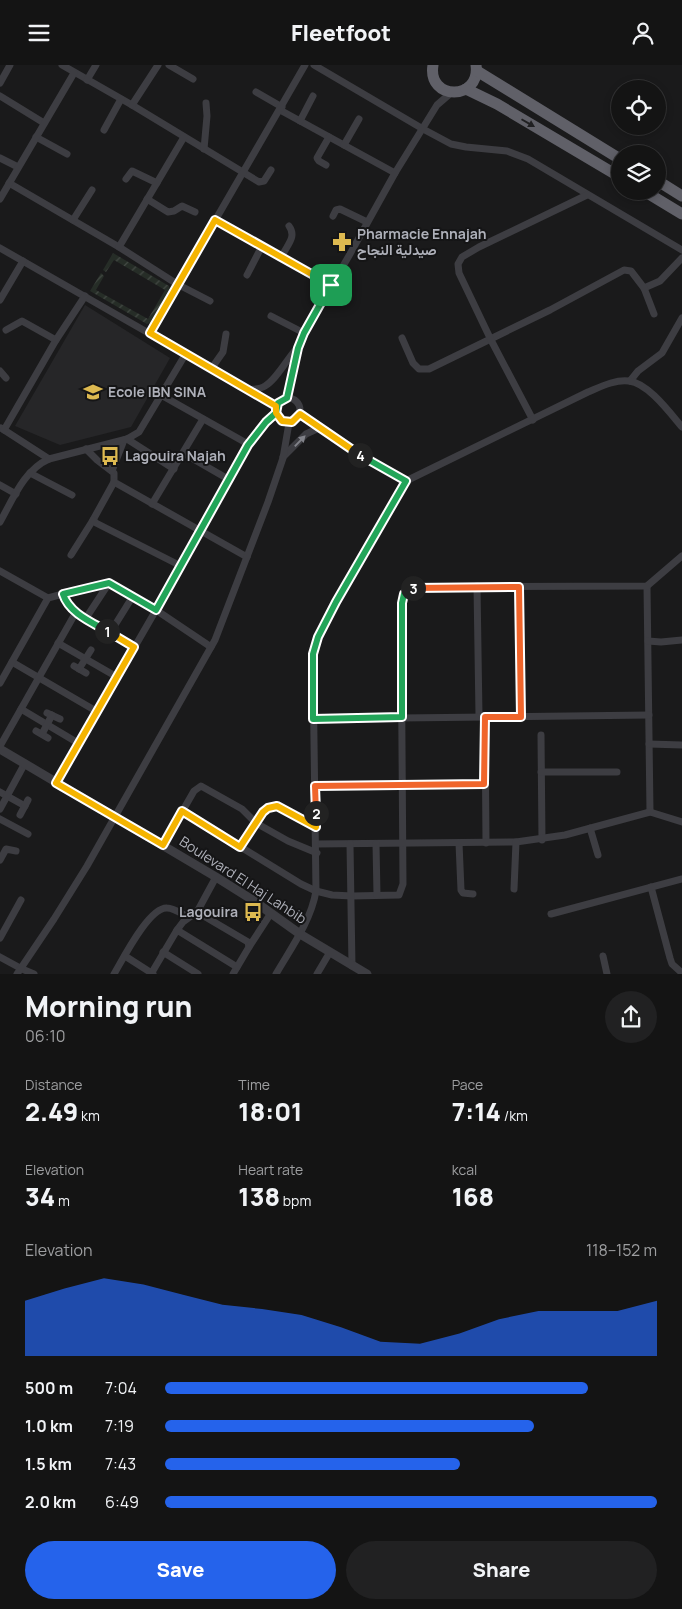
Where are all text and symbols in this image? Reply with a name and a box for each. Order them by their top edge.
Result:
text: Fleetfoot [291,18,391,48]
icon: menu [25,19,53,47]
icon: person [629,19,657,47]
map controls [611,80,666,200]
button: locate [611,80,666,135]
one-way arrow [521,118,534,127]
button: layers [611,145,666,200]
place label: Pharmacie Ennajah صيدلية النجاح [357,224,487,260]
pharmacy icon: Pharmacie Ennajah صيدلية النجاح [331,231,353,253]
pin [310,264,352,306]
icon: arrive [317,271,345,299]
school or university icon: Ecole IBN SINA [82,381,104,403]
place label: Ecole IBN SINA [108,382,207,401]
one-way arrow [294,435,306,447]
pin: 4 [348,443,372,467]
bus stop icon: Lagouira Najah [99,445,121,467]
place label: Lagouira Najah [125,446,226,465]
text: 4 [356,446,365,465]
pin: 3 [400,575,426,601]
text: 3 [409,579,418,598]
pin: 1 [94,619,120,643]
text: 1 [104,622,111,641]
pin: 2 [304,801,328,825]
text: 2 [312,804,321,823]
street label: Boulevard El Haj Lahbib [176,831,310,928]
bus stop icon: Lagouira [242,901,264,923]
place label: Lagouira [179,902,238,921]
text: Morning run [25,987,192,1025]
button: share [605,991,657,1043]
text: 06:10 [25,1025,65,1047]
text: Distance [25,1075,82,1094]
text: Time [238,1075,270,1094]
text: Pace [452,1075,483,1094]
text: 2.49 [25,1094,78,1129]
text: 18:01 [238,1094,302,1129]
text: 7:14 [452,1094,501,1129]
text: km [78,1106,100,1125]
text: /km [501,1106,528,1125]
text: Elevation [25,1160,84,1179]
text: Heart rate [238,1160,303,1179]
text: kcal [452,1160,477,1179]
text: 34 [25,1179,55,1214]
text: 138 [238,1179,280,1214]
text: 168 [452,1179,494,1214]
text: m [55,1191,70,1210]
text: bpm [280,1191,311,1210]
text: Elevation [25,1239,93,1261]
text: 118–152 m [586,1239,657,1261]
text: 500 m [25,1377,73,1399]
text: 7:04 [105,1377,137,1399]
text: 1.0 km [25,1415,73,1437]
text: 7:19 [105,1415,134,1437]
text: 1.5 km [25,1453,72,1475]
text: 7:43 [105,1453,136,1475]
text: 2.0 km [25,1491,76,1513]
text: 6:49 [105,1491,139,1513]
button: Save [25,1541,336,1599]
button: Share [346,1541,657,1599]

